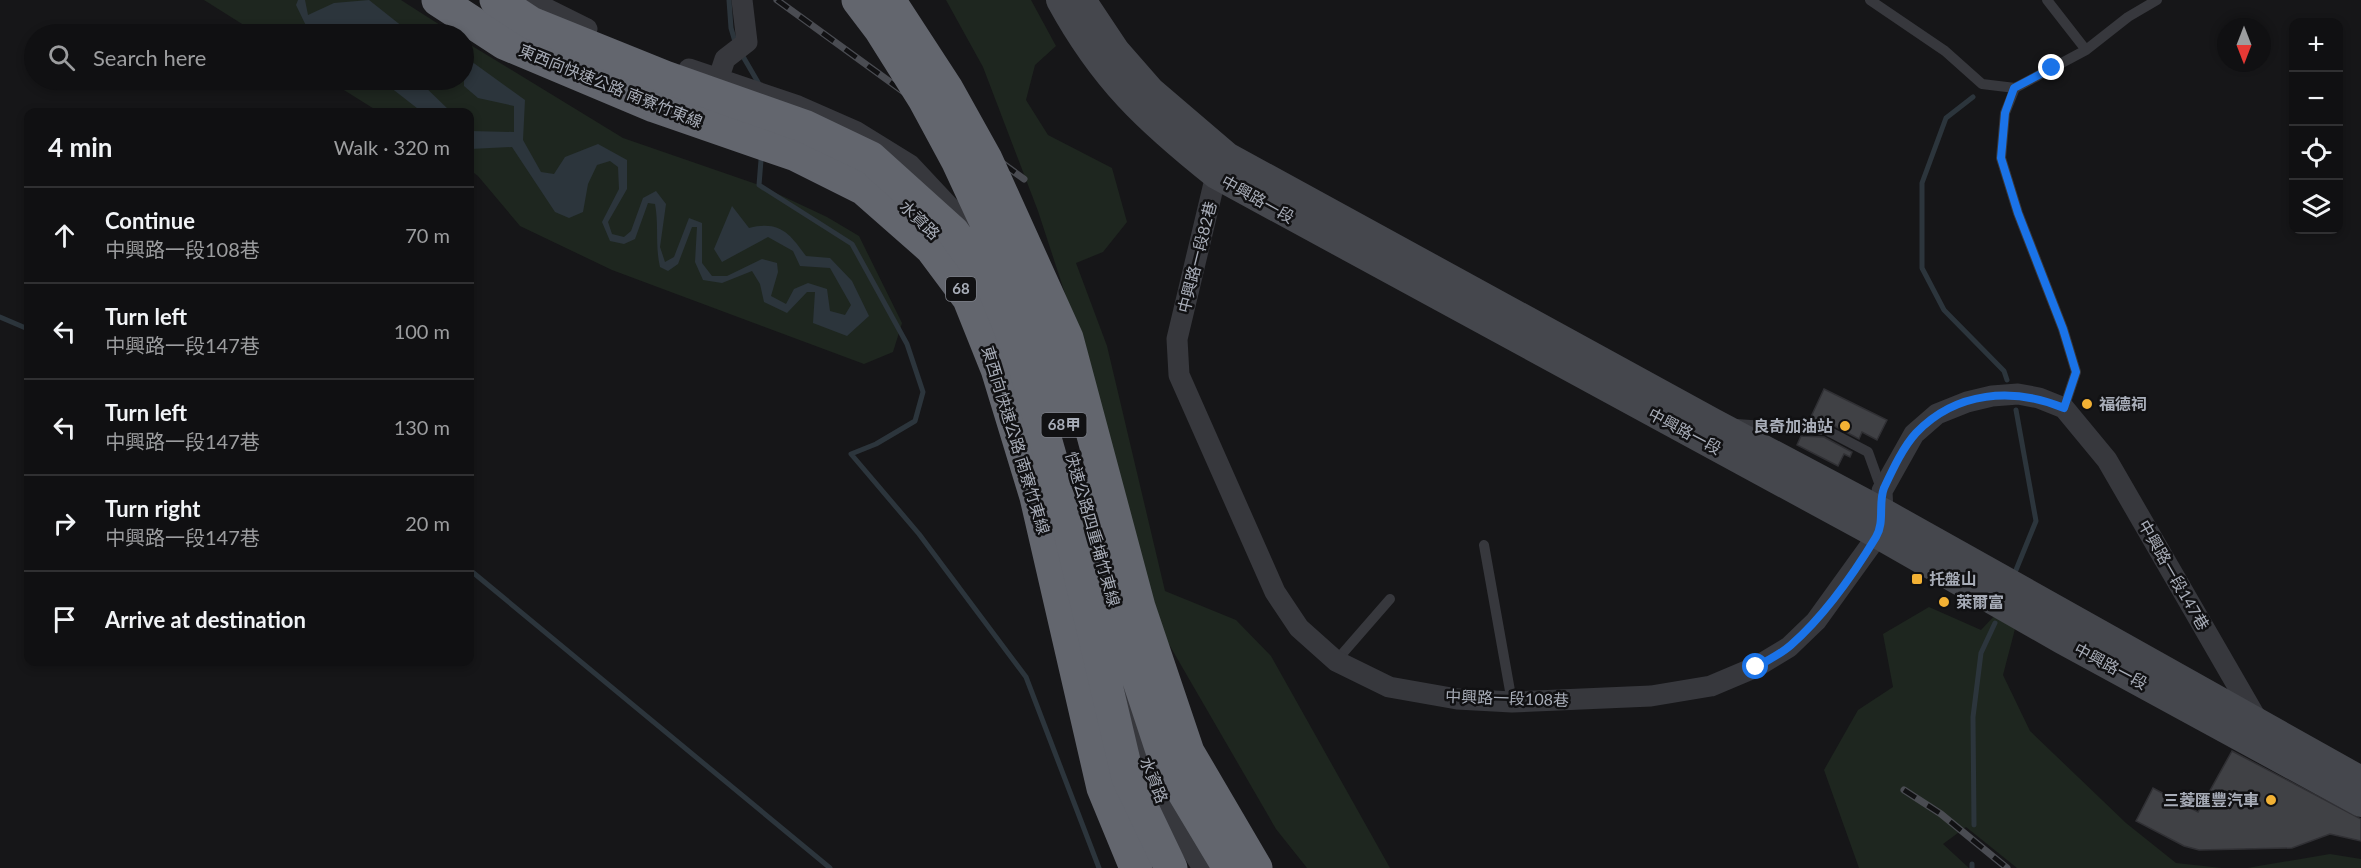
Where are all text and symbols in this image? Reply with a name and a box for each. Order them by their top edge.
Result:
north arrow [2217,18,2271,72]
map controls [2289,18,2343,234]
button: + [2289,18,2343,72]
search box [24,24,474,90]
street label: 東西向快速公路 南寮竹東線 [517,40,706,131]
icon: search [45,41,78,74]
text: Search here [93,44,206,71]
route end [2038,54,2064,80]
button: − [2289,72,2343,126]
button: locate [2289,126,2343,180]
text: 4 min [48,131,112,163]
text: Walk · 320 m [334,135,450,159]
street label: 中興路一段 [1219,171,1298,226]
button: layers [2289,180,2343,234]
street label: 水資路 [896,196,944,243]
street label: 中興路一段82巷 [1173,199,1220,315]
text: Continue [105,207,195,234]
icon: ahead [48,219,81,252]
text: 70 m [405,223,450,247]
text: 中興路一段108巷 [105,237,260,261]
road number: 68 [946,277,976,301]
text: Turn left [105,303,187,330]
icon: left [48,315,81,348]
text: 100 m [394,319,450,343]
text: 中興路一段147巷 [105,333,260,357]
street label: 東西向快速公路 南寮竹東線 [979,343,1054,536]
place label: 福德祠 [2099,394,2147,413]
marker: 福德祠 [2080,397,2094,411]
text: Turn left [105,399,187,426]
street label: 中興路一段 [1645,403,1725,458]
icon: left [48,411,81,444]
road number: 68甲 [1042,413,1086,437]
text: 130 m [394,415,450,439]
place label: 良奇加油站 [1753,416,1833,435]
marker: 良奇加油站 [1838,419,1852,433]
text: 中興路一段147巷 [105,429,260,453]
street label: 快速公路四重埔竹東線 [1062,449,1125,608]
text: Turn right [105,495,200,522]
icon: right [48,507,81,540]
text: 20 m [405,511,450,535]
street label: 中興路一段147巷 [2135,516,2214,633]
text: 中興路一段147巷 [105,525,260,549]
place label: 托盤山 [1929,569,1977,588]
marker: 托盤山 [1910,572,1924,586]
place label: 萊爾富 [1956,592,2004,611]
marker: 萊爾富 [1937,595,1951,609]
icon: arrive [48,603,81,636]
text: Arrive at destination [105,606,306,633]
street label: 中興路一段 [2071,638,2151,693]
route start [1742,653,1768,679]
street label: 中興路一段108巷 [1445,686,1569,709]
street label: 水資路 [1137,754,1172,806]
place label: 三菱匯豐汽車 [2163,790,2259,809]
marker: 三菱匯豐汽車 [2264,793,2278,807]

